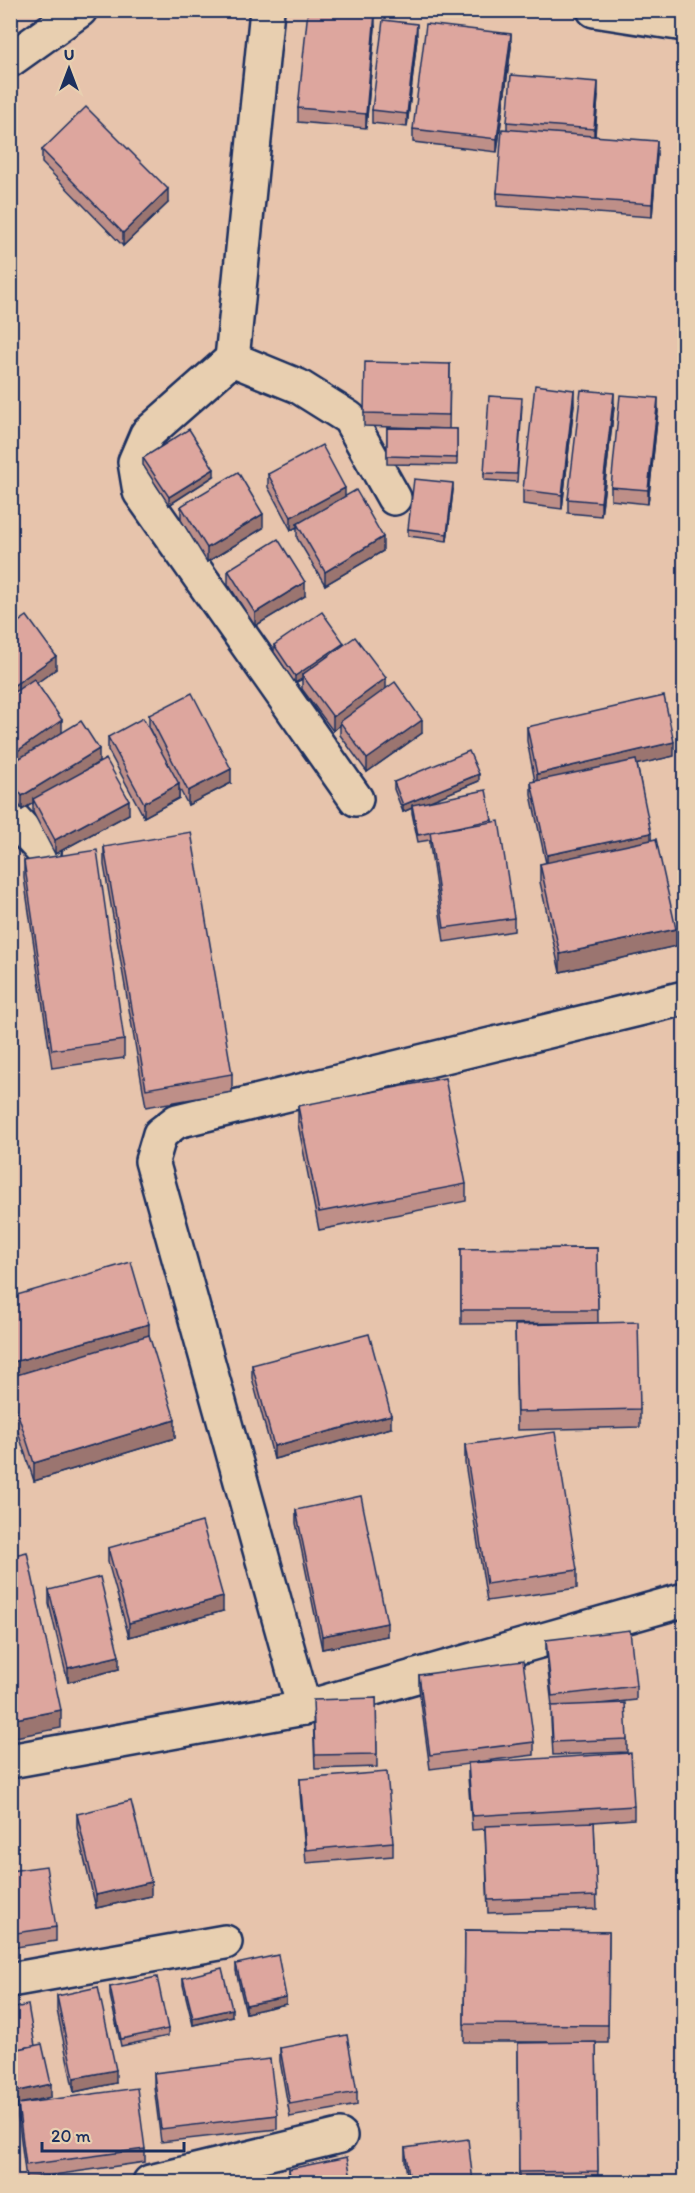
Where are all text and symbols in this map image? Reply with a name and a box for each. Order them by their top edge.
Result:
north arrow [39,39,99,99]
text: U [64,45,74,64]
scale bar [42,2115,184,2153]
text: 20 m [51,2125,91,2147]

